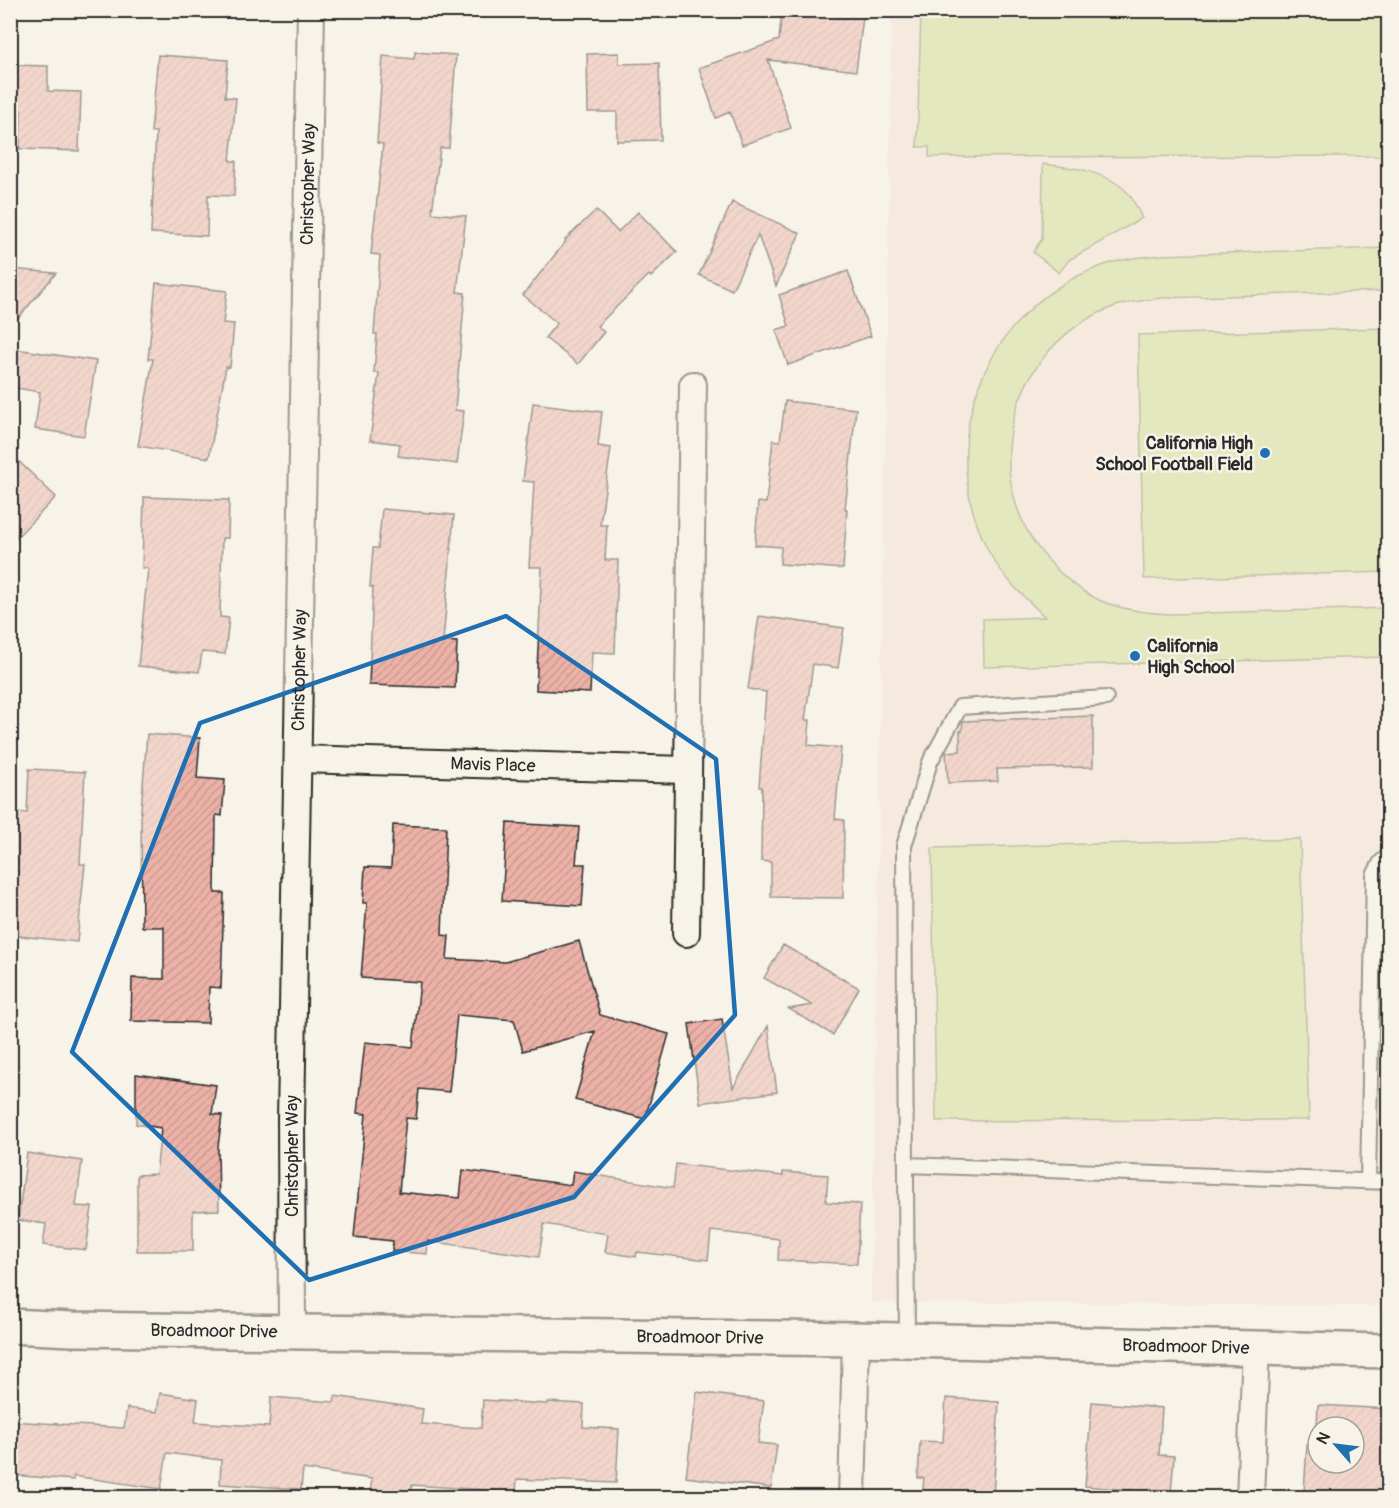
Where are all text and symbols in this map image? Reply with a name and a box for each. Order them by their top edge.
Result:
street label: Christopher Way [295,123,320,245]
place label: California High School Football Field [1095,432,1254,476]
marker: California High School Football Field [1258,446,1272,460]
street label: Christopher Way [286,609,312,731]
place label: California High School [1147,635,1235,679]
marker: California High School [1128,649,1142,663]
street label: Mavis Place [450,752,536,777]
street label: Christopher Way [281,1095,304,1217]
street label: Broadmoor Drive [150,1318,278,1343]
street label: Broadmoor Drive [636,1325,764,1349]
street label: Broadmoor Drive [1122,1334,1250,1359]
north arrow [1306,1415,1366,1475]
text: N [1312,1429,1335,1448]

